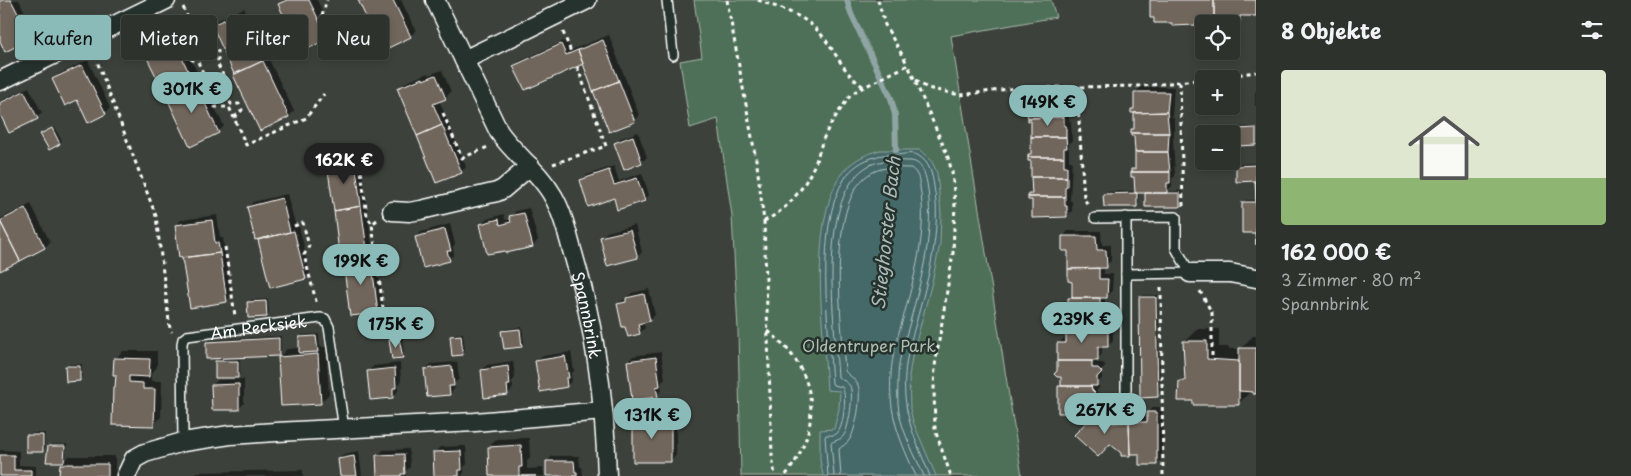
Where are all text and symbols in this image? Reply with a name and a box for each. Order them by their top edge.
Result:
text: 8 Objekte [1281,14,1381,46]
chip: Kaufen [15,15,111,60]
chip: Mieten [121,15,217,60]
chip: Filter [227,15,308,60]
chip: Neu [318,15,389,60]
map controls [1195,15,1240,170]
button: locate [1195,15,1240,60]
icon: filters [1578,16,1606,44]
button: + [1195,70,1240,115]
pin: 301K € [151,72,233,114]
text: 301K € [162,76,222,100]
pin: 149K € [1007,84,1089,127]
text: 149K € [1020,89,1076,113]
icon: home [1399,103,1489,193]
button: − [1195,125,1240,170]
pin: 162K € [303,142,385,185]
text: 162K € [315,147,373,171]
water label: Stieghorster Bach [864,155,907,311]
text: 162 000 € [1281,235,1391,267]
pin: 199K € [320,244,402,286]
text: 199K € [333,248,389,272]
text: 3 Zimmer · 80 m² [1281,267,1421,291]
street label: Spannbrink [567,269,608,360]
text: Spannbrink [1281,291,1369,315]
pin: 239K € [1041,302,1123,344]
pin: 175K € [355,306,437,349]
text: 239K € [1053,306,1111,330]
street label: Am Recksiek [208,308,308,345]
text: 175K € [368,311,424,335]
park label: Oldentruper Park [802,333,936,357]
pin: 267K € [1064,392,1146,435]
text: 267K € [1075,397,1135,421]
pin: 131K € [611,398,693,440]
text: 131K € [624,402,680,426]

